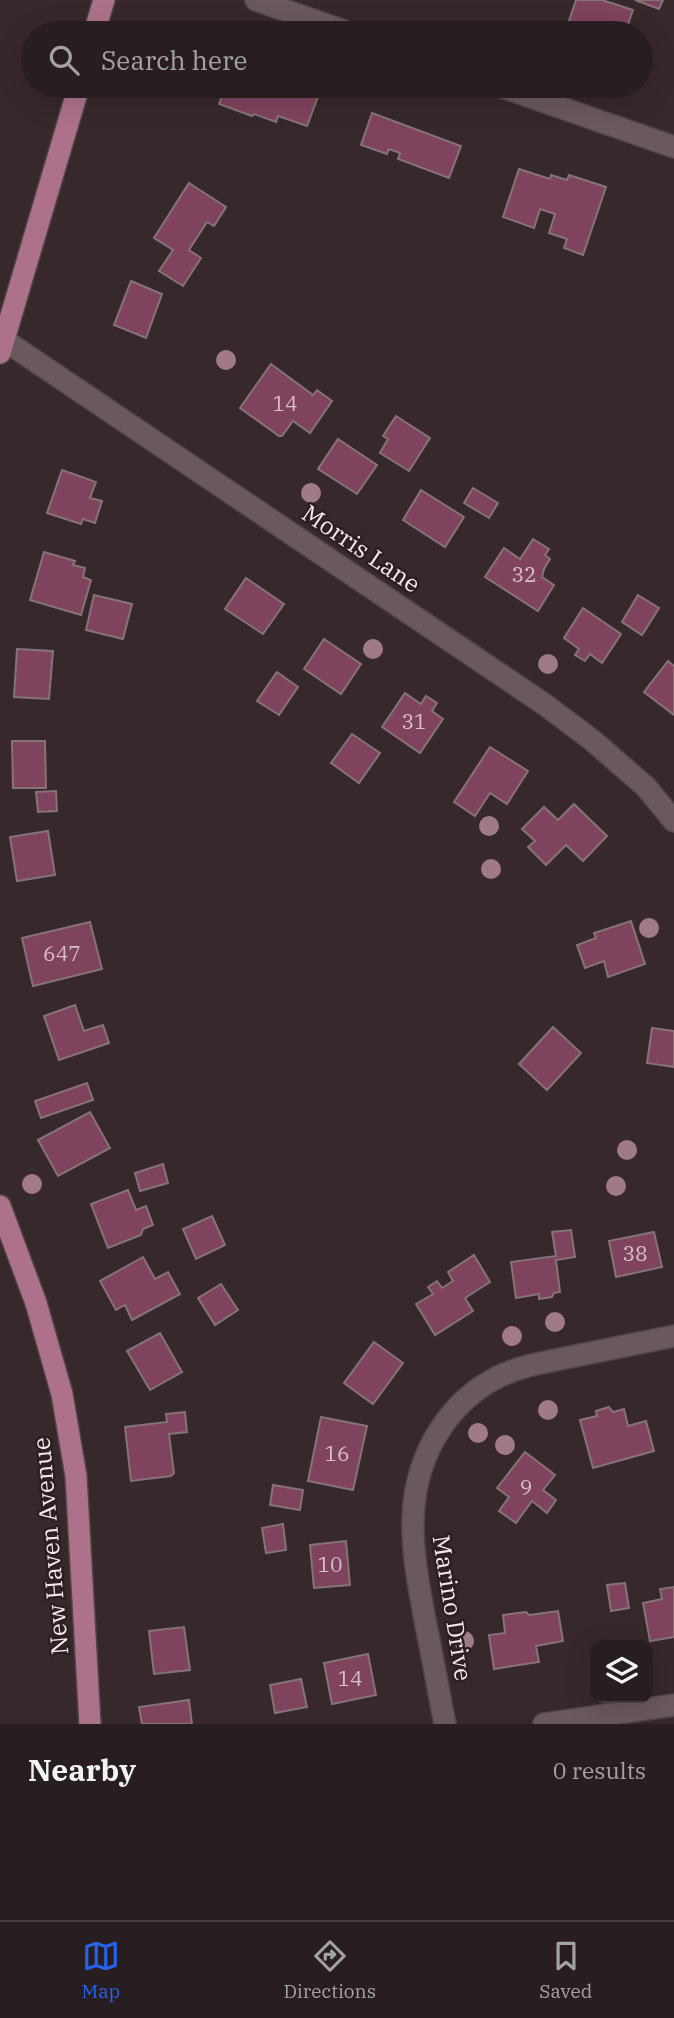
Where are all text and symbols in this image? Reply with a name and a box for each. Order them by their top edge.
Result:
search box [21,21,653,98]
icon: search [45,41,83,79]
text: Search here [101,43,247,77]
house number: 14 [272,389,298,417]
street label: Morris Lane [296,497,427,599]
house number: 32 [511,560,537,588]
house number: 31 [401,707,427,735]
house number: 647 [43,939,81,967]
house number: 38 [622,1239,648,1267]
street label: New Haven Avenue [25,1436,75,1656]
house number: 16 [324,1439,350,1467]
house number: 9 [520,1473,532,1501]
street label: Marino Drive [426,1533,480,1683]
house number: 10 [317,1550,343,1578]
map controls [590,1640,653,1703]
button: layers [590,1640,653,1703]
house number: 14 [337,1664,363,1692]
text: Nearby [28,1750,136,1789]
text: 0 results [553,1755,646,1785]
tab: Map [82,1937,120,2003]
tab: Directions [283,1937,376,2003]
tab: Saved [539,1937,592,2003]

